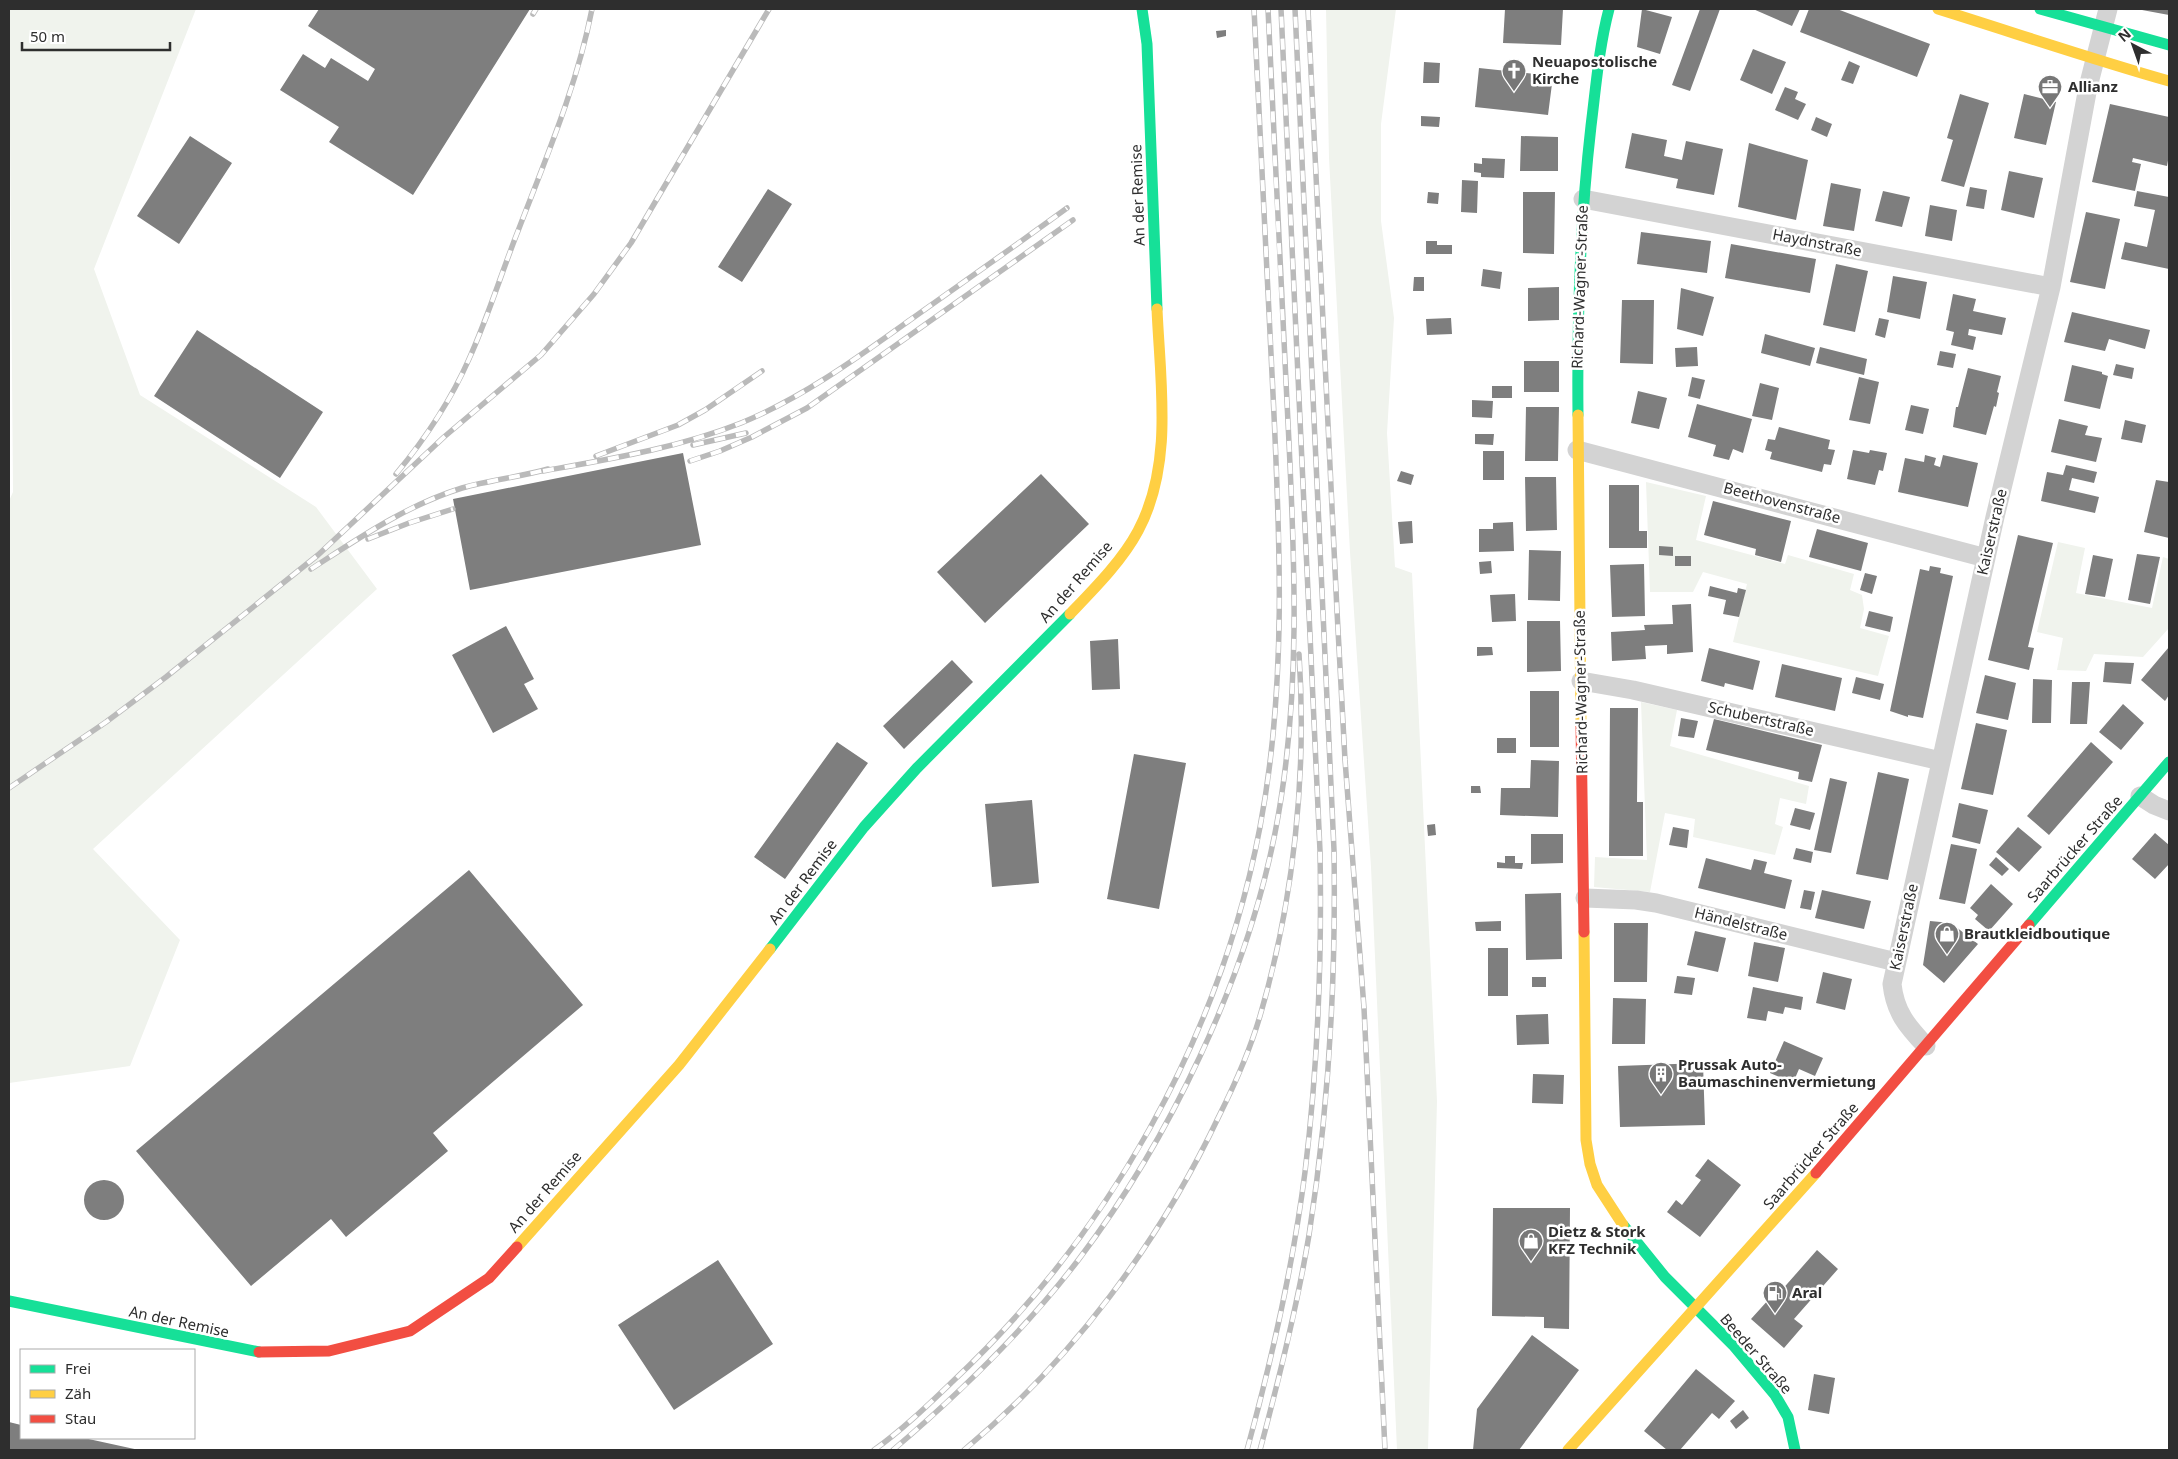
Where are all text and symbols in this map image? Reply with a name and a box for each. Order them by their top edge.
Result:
scale bar [22,20,170,52]
north arrow [2108,20,2158,70]
text: N [2114,24,2135,46]
text: 50 m [30,26,65,46]
place label: Neuapostolische Kirche [1532,51,1657,88]
church icon: Neuapostolische Kirche [1501,58,1527,92]
office icon: Allianz [2037,74,2063,108]
place label: Allianz [2068,76,2118,96]
street label: An der Remise [1125,144,1149,246]
street label: Richard-Wagner-Straße [1566,205,1592,369]
street label: Haydnstraße [1771,224,1864,260]
street label: Beethovenstraße [1722,477,1843,527]
street label: Kaiserstraße [1971,487,2011,577]
street label: An der Remise [1034,536,1116,626]
street label: Richard-Wagner-Straße [1569,610,1591,774]
street label: Schubertstraße [1706,696,1816,740]
street label: Saarbrücker Straße [2022,791,2126,906]
street label: An der Remise [764,835,841,928]
street label: Kaiserstraße [1884,882,1922,972]
street label: Händelstraße [1693,902,1790,944]
shop icon: Brautkleidboutique [1934,921,1960,955]
place label: Brautkleidboutique [1964,923,2110,943]
place label: Prussak Auto- Baumaschinenvermietung [1678,1054,1876,1091]
building icon: Prussak Auto- Baumaschinenvermietung [1648,1061,1674,1095]
street label: Saarbrücker Straße [1758,1098,1862,1213]
street label: An der Remise [503,1146,585,1236]
place label: Dietz & Stork KFZ Technik [1548,1221,1646,1258]
shop icon: Dietz & Stork KFZ Technik [1518,1228,1544,1262]
fuel station icon: Aral [1762,1280,1788,1314]
place label: Aral [1792,1282,1822,1302]
street label: An der Remise [127,1301,231,1341]
street label: Beeder Straße [1716,1309,1797,1398]
legend [20,1349,195,1439]
text: Frei [65,1358,91,1378]
text: Zäh [65,1383,91,1403]
text: Stau [65,1408,96,1428]

